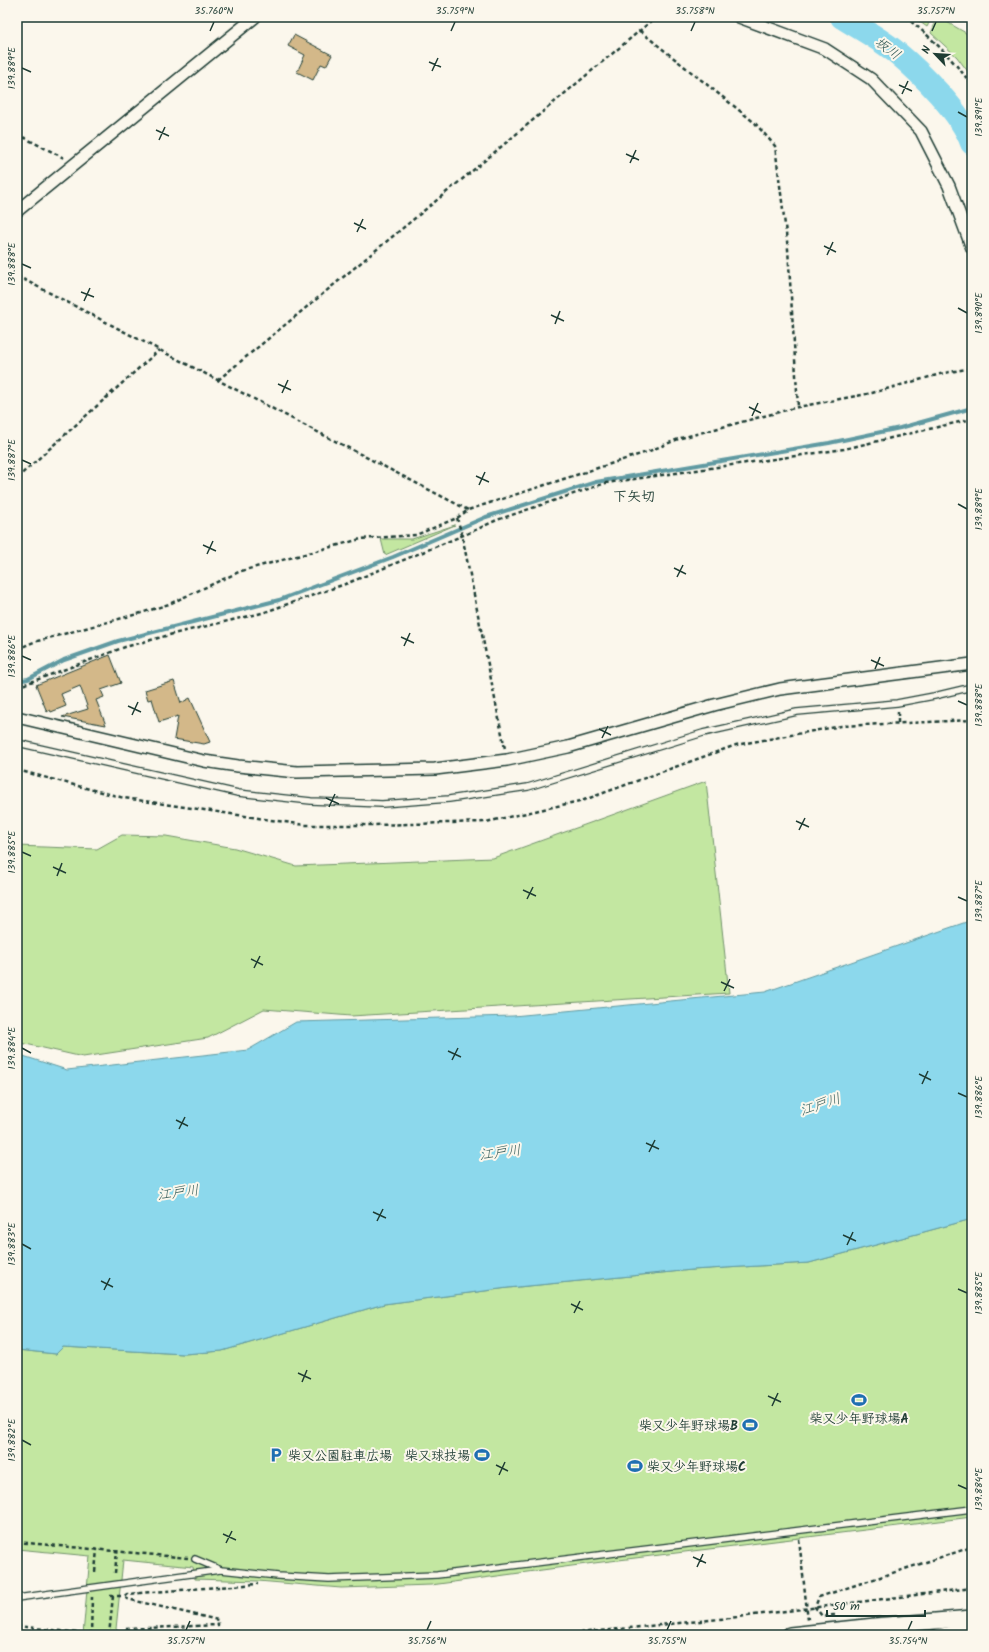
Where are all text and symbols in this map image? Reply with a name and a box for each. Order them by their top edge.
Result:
text: 35.760°N [195,3,234,19]
text: 35.759°N [436,3,474,19]
text: 35.758°N [675,3,715,19]
text: 35.757°N [917,3,955,19]
water label: 坂川 [870,32,905,66]
north arrow [915,34,955,74]
text: N [917,43,936,57]
text: 139.889°E [4,46,20,89]
text: 139.891°E [971,96,987,137]
text: 139.888°E [4,241,20,286]
text: 139.890°E [971,291,987,334]
text: 139.887°E [4,438,20,481]
district label: 下矢切 [613,486,655,508]
text: 139.889°E [971,487,987,530]
text: 139.886°E [4,633,20,677]
text: 139.888°E [971,682,987,727]
text: 139.885°E [4,829,20,873]
text: 139.887°E [971,879,987,922]
text: 139.884°E [4,1025,20,1069]
text: 139.886°E [971,1074,987,1118]
water label: 江戸川 [797,1088,844,1122]
water label: 江戸川 [478,1140,522,1166]
water label: 江戸川 [156,1180,200,1206]
text: 139.883°E [4,1221,20,1266]
text: 139.885°E [971,1270,987,1314]
sports icon: 柴又少年野球場A [850,1391,868,1409]
place label: 柴又少年野球場A [809,1409,909,1430]
place label: 柴又少年野球場B [639,1416,738,1437]
sports icon: 柴又少年野球場B [741,1416,759,1434]
text: 139.882°E [4,1417,20,1462]
parking icon: 柴又公園駐車広場 [267,1446,285,1464]
place label: 柴又公園駐車広場 [288,1446,392,1467]
place label: 柴又球技場 [405,1446,470,1467]
sports icon: 柴又球技場 [473,1446,491,1464]
sports icon: 柴又少年野球場C [626,1457,644,1475]
place label: 柴又少年野球場C [647,1457,746,1478]
text: 139.884°E [971,1466,987,1510]
scale bar [827,1592,925,1618]
text: 50 m [833,1597,860,1616]
text: 35.757°N [167,1633,205,1649]
text: 35.756°N [407,1633,447,1649]
text: 35.755°N [648,1633,687,1649]
text: 35.754°N [888,1633,928,1649]

